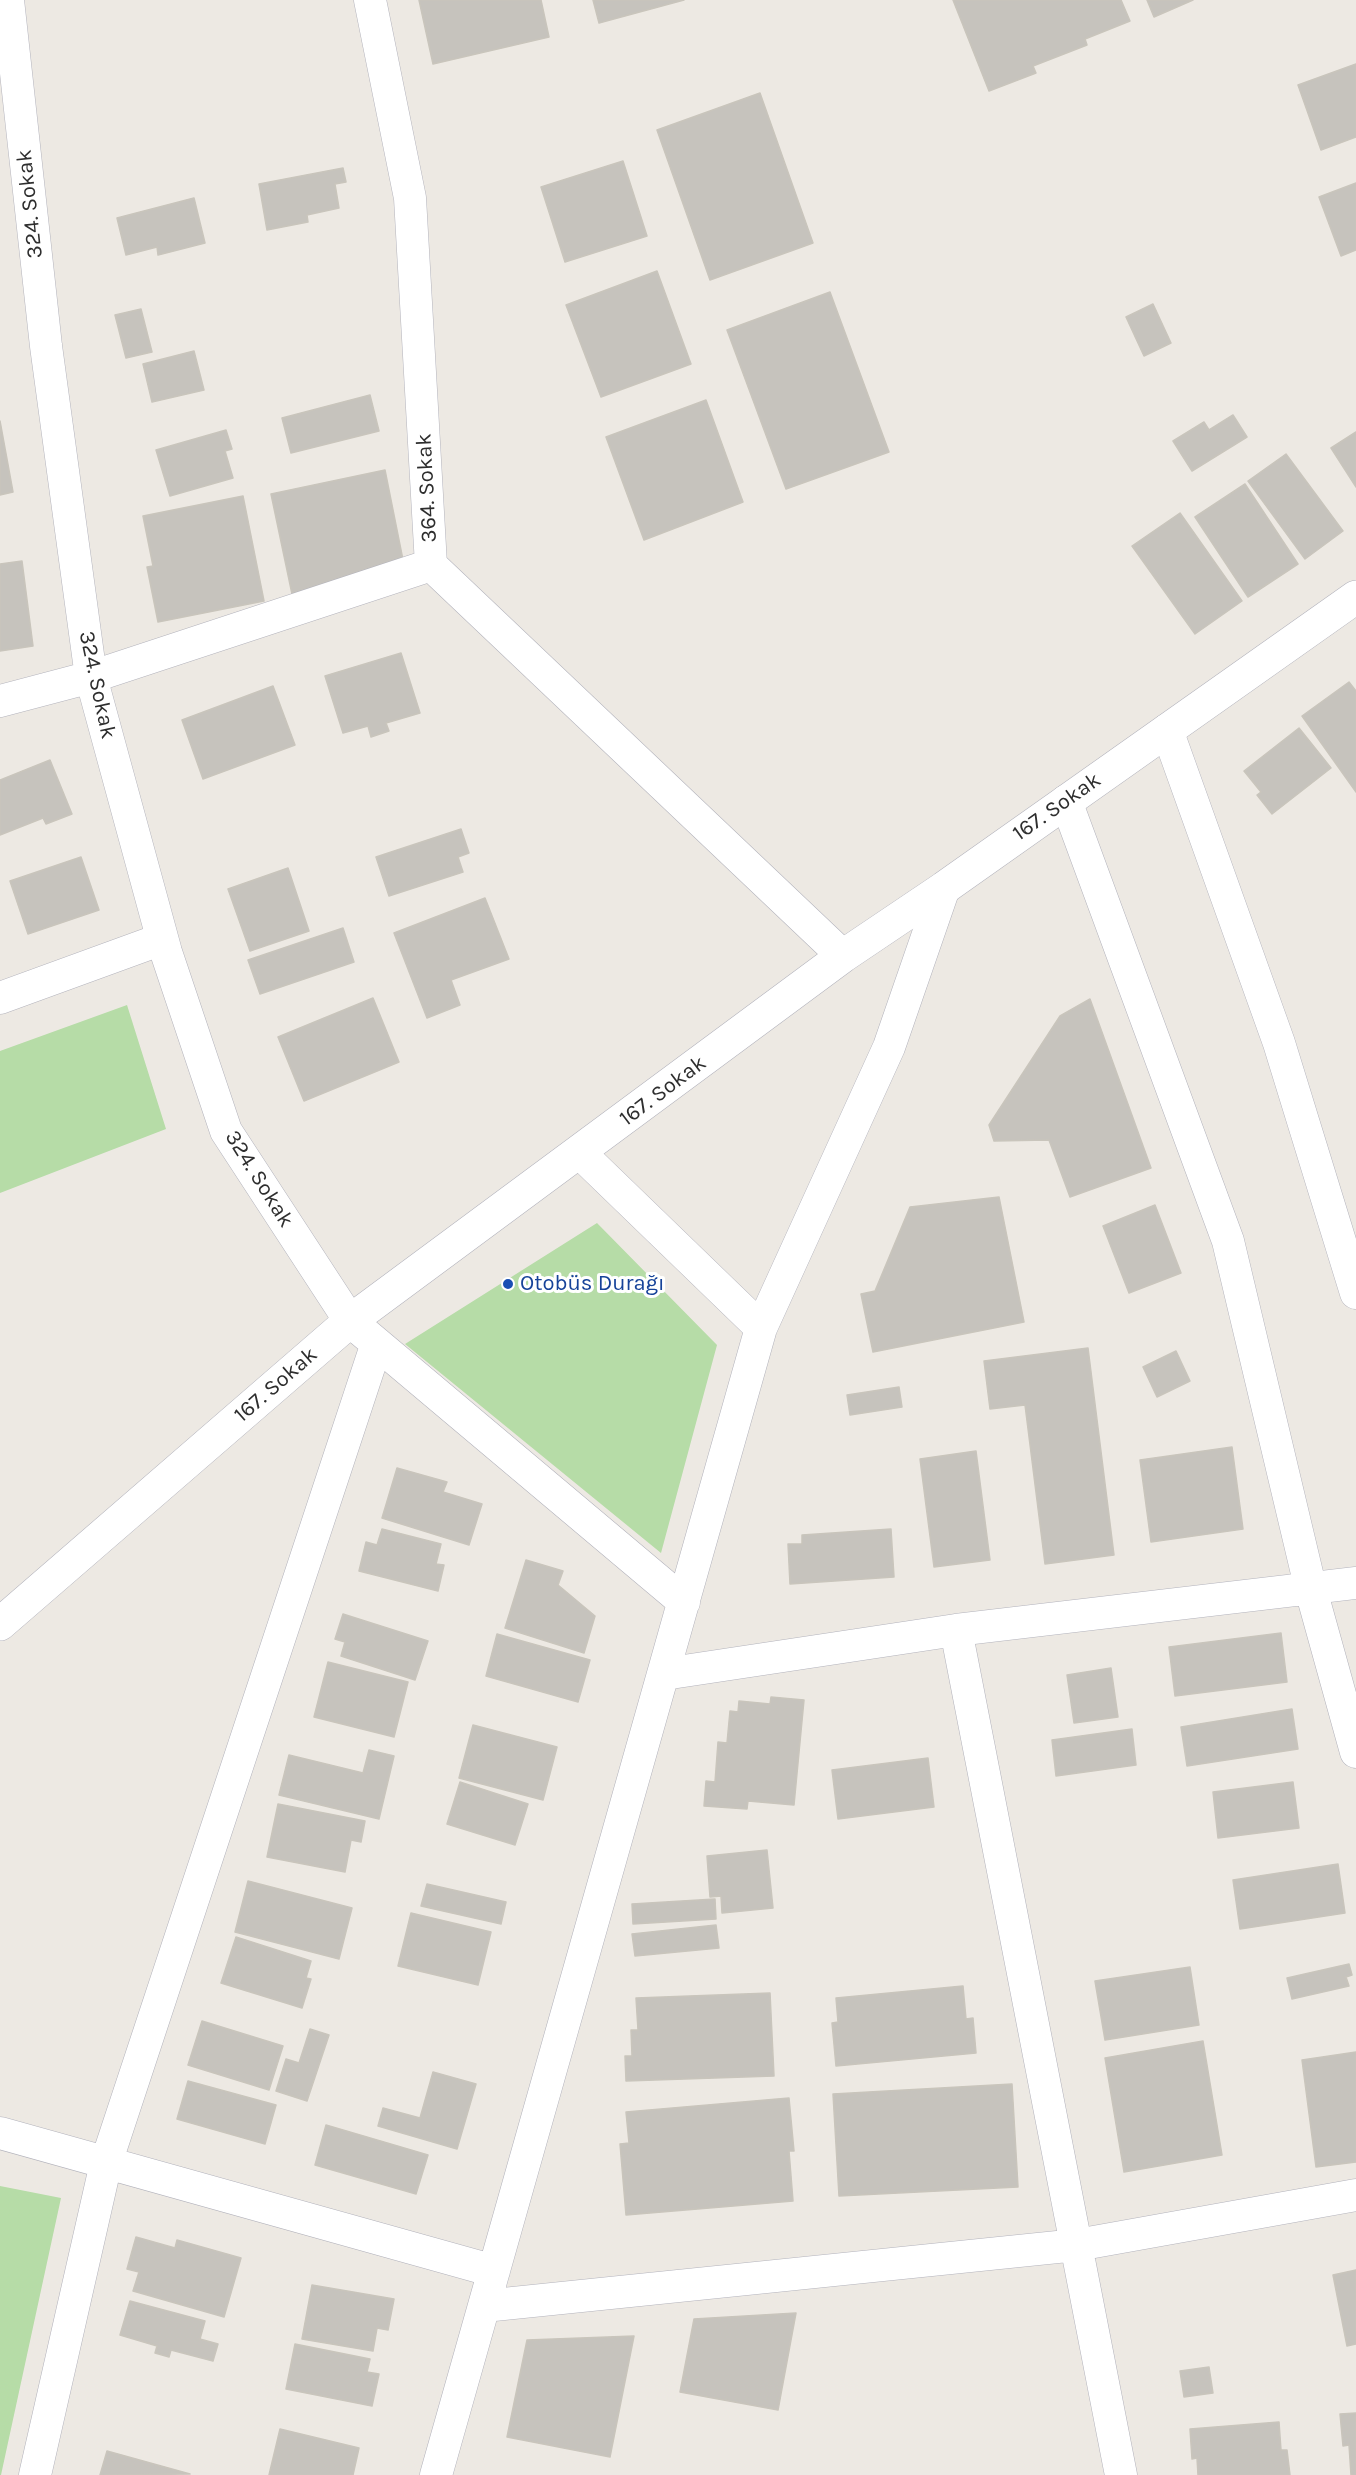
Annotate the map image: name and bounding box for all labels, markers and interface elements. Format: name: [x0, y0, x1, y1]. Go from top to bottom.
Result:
street label: 324. Sokak: [11, 148, 49, 260]
street label: 364. Sokak: [411, 433, 443, 543]
street label: 324. Sokak: [73, 629, 121, 741]
street label: 167. Sokak: [1008, 767, 1106, 847]
street label: 167. Sokak: [614, 1050, 712, 1132]
street label: 324. Sokak: [219, 1126, 299, 1232]
place label: Otobüs Durağı: [520, 1271, 665, 1297]
marker: Otobüs Durağı: [501, 1277, 515, 1291]
street label: 167. Sokak: [229, 1342, 323, 1428]

